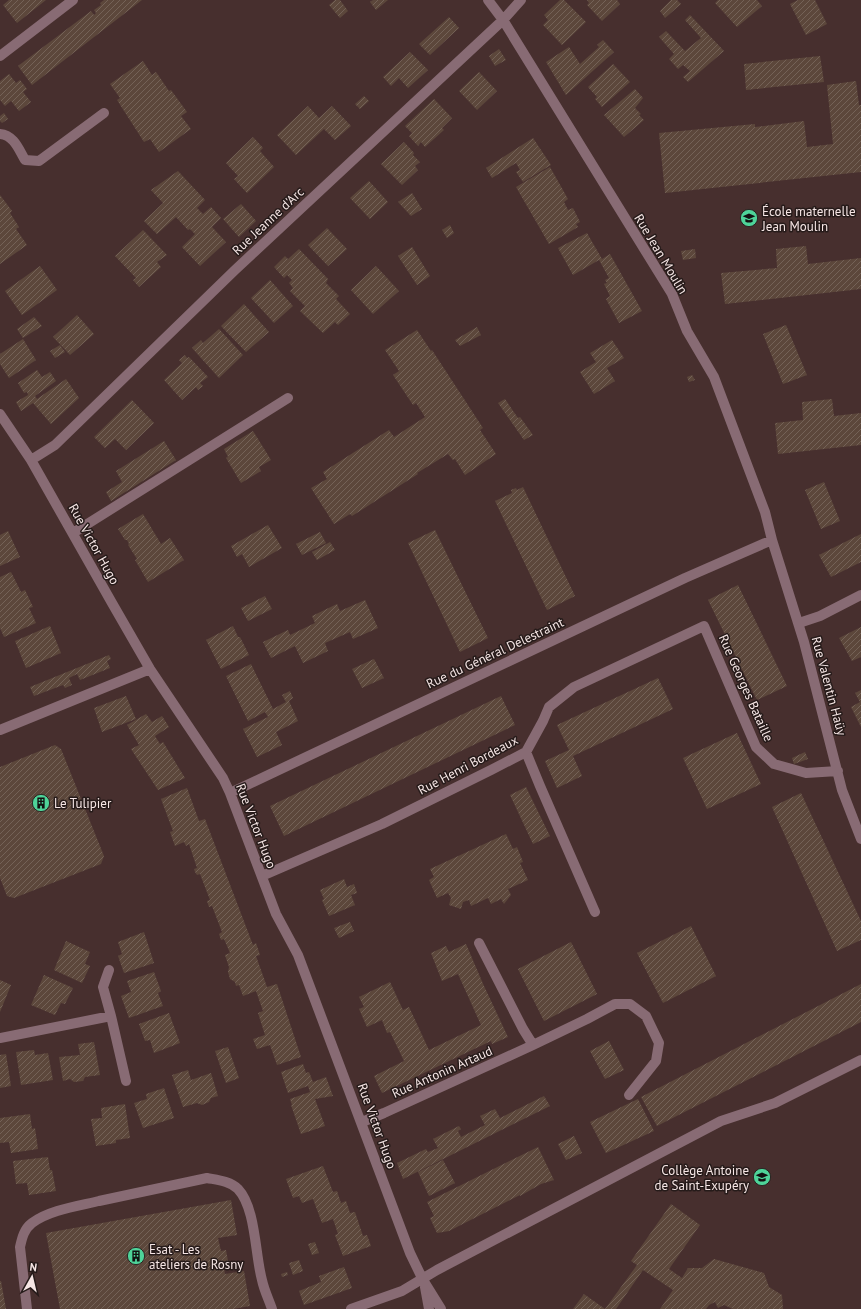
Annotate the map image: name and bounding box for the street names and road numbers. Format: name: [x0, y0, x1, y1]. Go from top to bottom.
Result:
street label: Rue Jeanne d'Arc: [229, 183, 308, 259]
street label: Rue Jean Moulin: [630, 211, 692, 297]
street label: Rue Victor Hugo: [65, 501, 123, 587]
street label: Rue du Général Delestraint: [424, 613, 567, 692]
street label: Rue Georges Bataille: [715, 632, 777, 744]
street label: Rue Valentin Haüy: [808, 635, 850, 737]
street label: Rue Henri Bordeaux: [415, 731, 521, 799]
street label: Rue Victor Hugo: [232, 781, 280, 871]
street label: Rue Antonin Artaud: [389, 1042, 495, 1102]
street label: Rue Victor Hugo: [354, 1081, 400, 1171]

